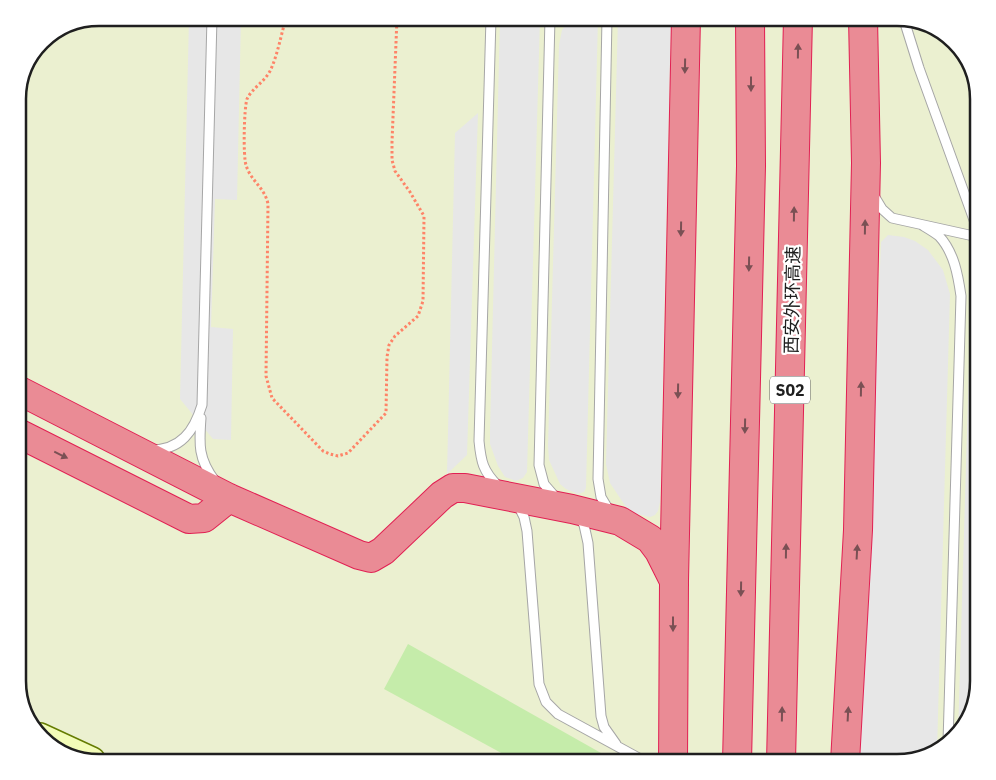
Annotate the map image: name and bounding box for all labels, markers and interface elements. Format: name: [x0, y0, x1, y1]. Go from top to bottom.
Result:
one-way arrow: [794, 43, 802, 59]
one-way arrow: [681, 58, 689, 74]
one-way arrow: [747, 76, 755, 92]
one-way arrow: [790, 206, 798, 222]
one-way arrow: [861, 218, 869, 234]
one-way arrow: [677, 221, 685, 237]
street label: 西安外环高速: [780, 246, 804, 354]
one-way arrow: [745, 256, 753, 272]
road number: S02: [770, 376, 810, 404]
one-way arrow: [857, 381, 865, 397]
one-way arrow: [674, 383, 682, 399]
one-way arrow: [741, 418, 749, 434]
one-way arrow: [54, 451, 68, 459]
one-way arrow: [782, 543, 790, 559]
one-way arrow: [853, 543, 861, 559]
one-way arrow: [737, 581, 745, 597]
one-way arrow: [669, 616, 677, 632]
one-way arrow: [779, 706, 787, 722]
one-way arrow: [845, 706, 853, 722]

